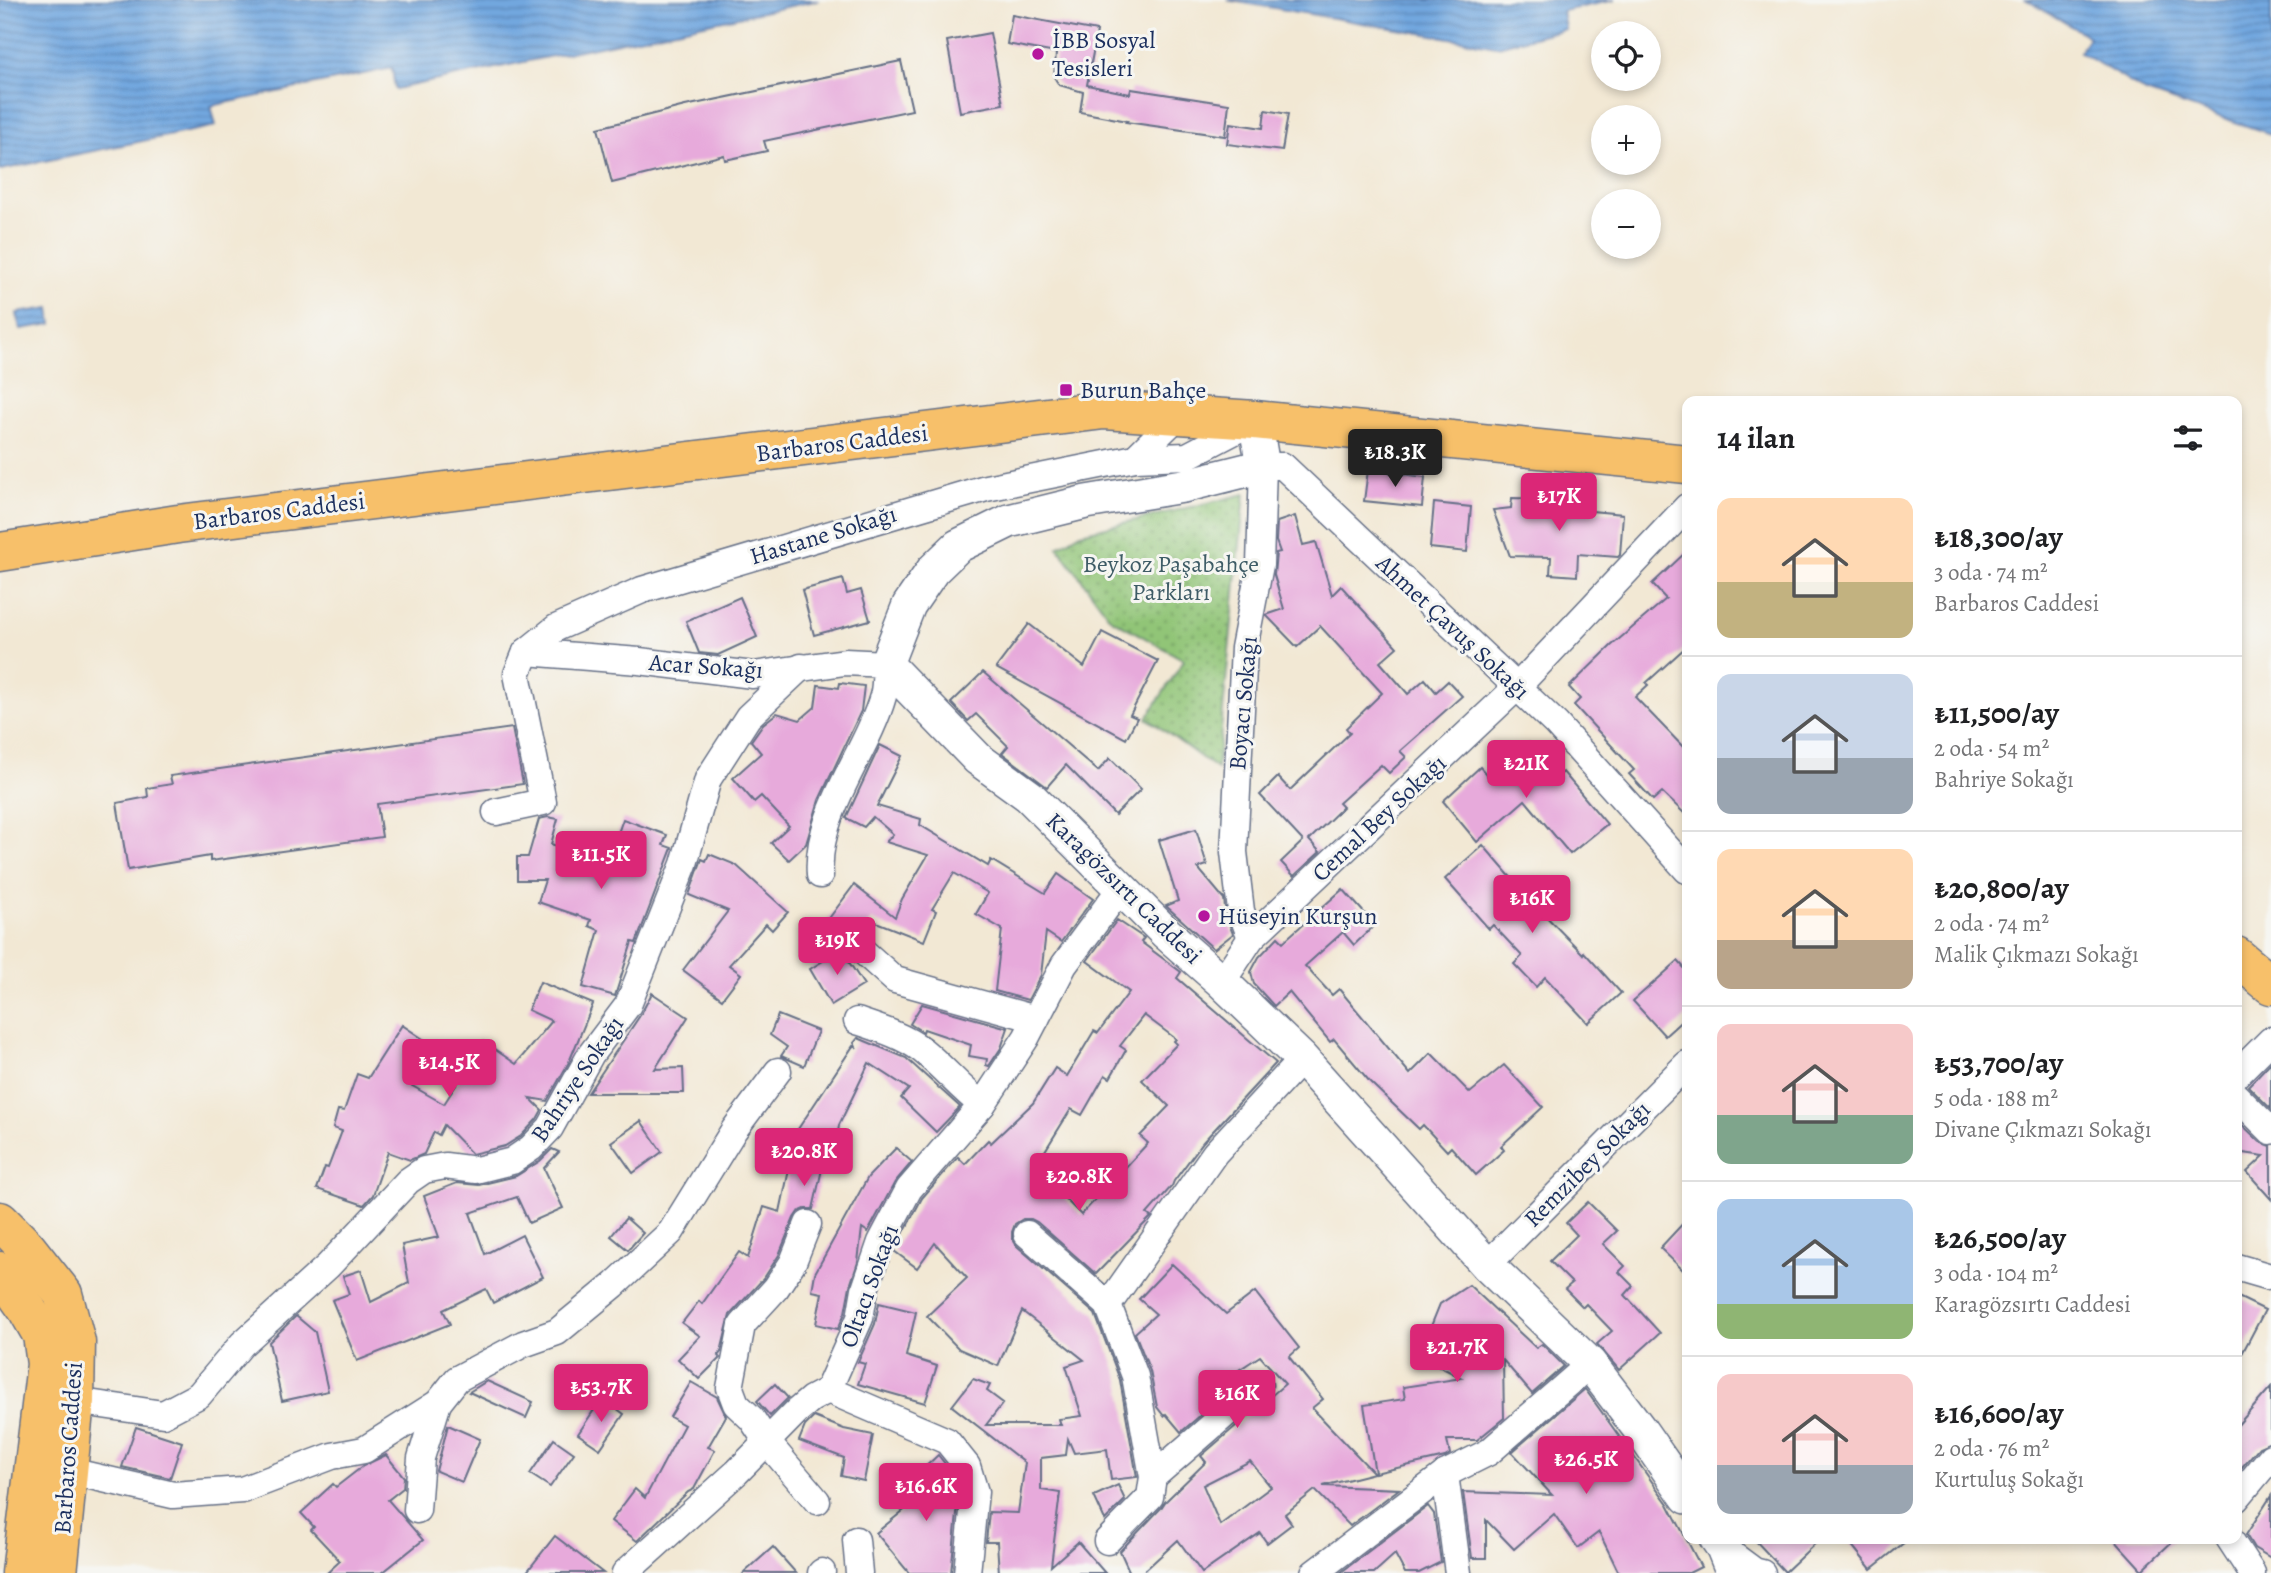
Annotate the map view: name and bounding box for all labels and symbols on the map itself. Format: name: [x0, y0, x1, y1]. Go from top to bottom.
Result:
place label: İBB Sosyal Tesisleri: [1052, 24, 1155, 84]
marker: İBB Sosyal Tesisleri: [1030, 46, 1046, 62]
place label: Burun Bahçe: [1080, 374, 1206, 406]
marker: Burun Bahçe: [1058, 382, 1074, 398]
street label: Barbaros Caddesi: [754, 417, 930, 469]
pin: ₺18.3K: [1338, 430, 1452, 489]
pin: ₺17K: [1518, 474, 1600, 533]
street label: Barbaros Caddesi: [191, 485, 367, 537]
street label: Hastane Sokağı: [746, 498, 900, 572]
street label: Ahmet Çavuş Sokağı: [1369, 547, 1537, 707]
park label: Beykoz Paşabahçe Parkları: [1083, 548, 1259, 608]
street label: Boyacı Sokağı: [1221, 635, 1265, 771]
street label: Acar Sokağı: [647, 646, 764, 686]
pin: ₺21K: [1485, 740, 1567, 800]
street label: Cemal Bey Sokağı: [1305, 747, 1453, 889]
street label: Karagözsırtı Caddesi: [1039, 805, 1209, 971]
pin: ₺11.5K: [544, 832, 658, 891]
pin: ₺16K: [1491, 876, 1573, 935]
place label: Hüseyin Kurşun: [1218, 900, 1377, 932]
marker: Hüseyin Kurşun: [1196, 908, 1212, 924]
pin: ₺19K: [796, 918, 878, 977]
street label: Bahriye Sokağı: [523, 1010, 631, 1148]
pin: ₺14.5K: [392, 1040, 506, 1099]
street label: Remzibey Sokağı: [1517, 1094, 1657, 1234]
pin: ₺20.8K: [747, 1128, 861, 1188]
pin: ₺20.8K: [1022, 1154, 1136, 1213]
street label: Oltacı Sokağı: [832, 1220, 906, 1352]
pin: ₺21.7K: [1400, 1324, 1514, 1384]
street label: Barbaros Caddesi: [46, 1361, 90, 1535]
pin: ₺53.7K: [544, 1364, 658, 1424]
pin: ₺16K: [1196, 1370, 1278, 1430]
pin: ₺26.5K: [1529, 1436, 1643, 1496]
pin: ₺16.6K: [869, 1464, 983, 1523]

